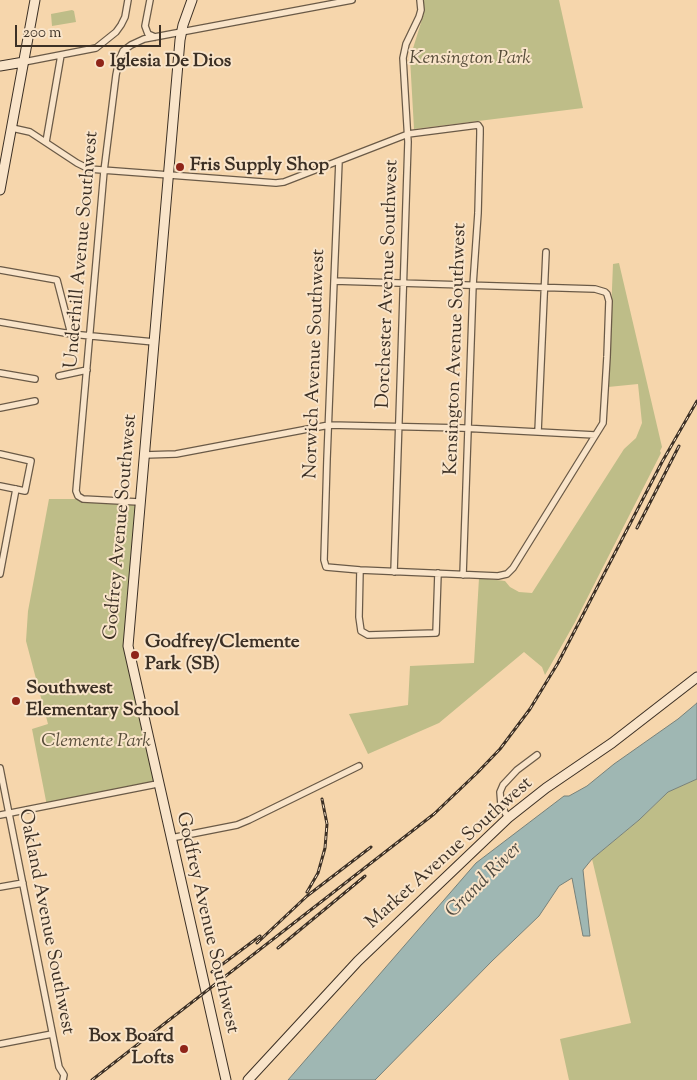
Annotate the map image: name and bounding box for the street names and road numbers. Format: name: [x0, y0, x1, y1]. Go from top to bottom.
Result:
street label: Underhill Avenue Southwest: [61, 130, 105, 370]
street label: Dorchester Avenue Southwest: [373, 159, 405, 409]
street label: Kensington Avenue Southwest: [441, 222, 473, 476]
street label: Norwich Avenue Southwest: [301, 249, 331, 479]
street label: Godfrey Avenue Southwest: [101, 413, 143, 641]
street label: Market Avenue Southwest: [362, 773, 538, 935]
street label: Oakland Avenue Southwest: [12, 807, 78, 1037]
street label: Godfrey Avenue Southwest: [169, 810, 243, 1036]

